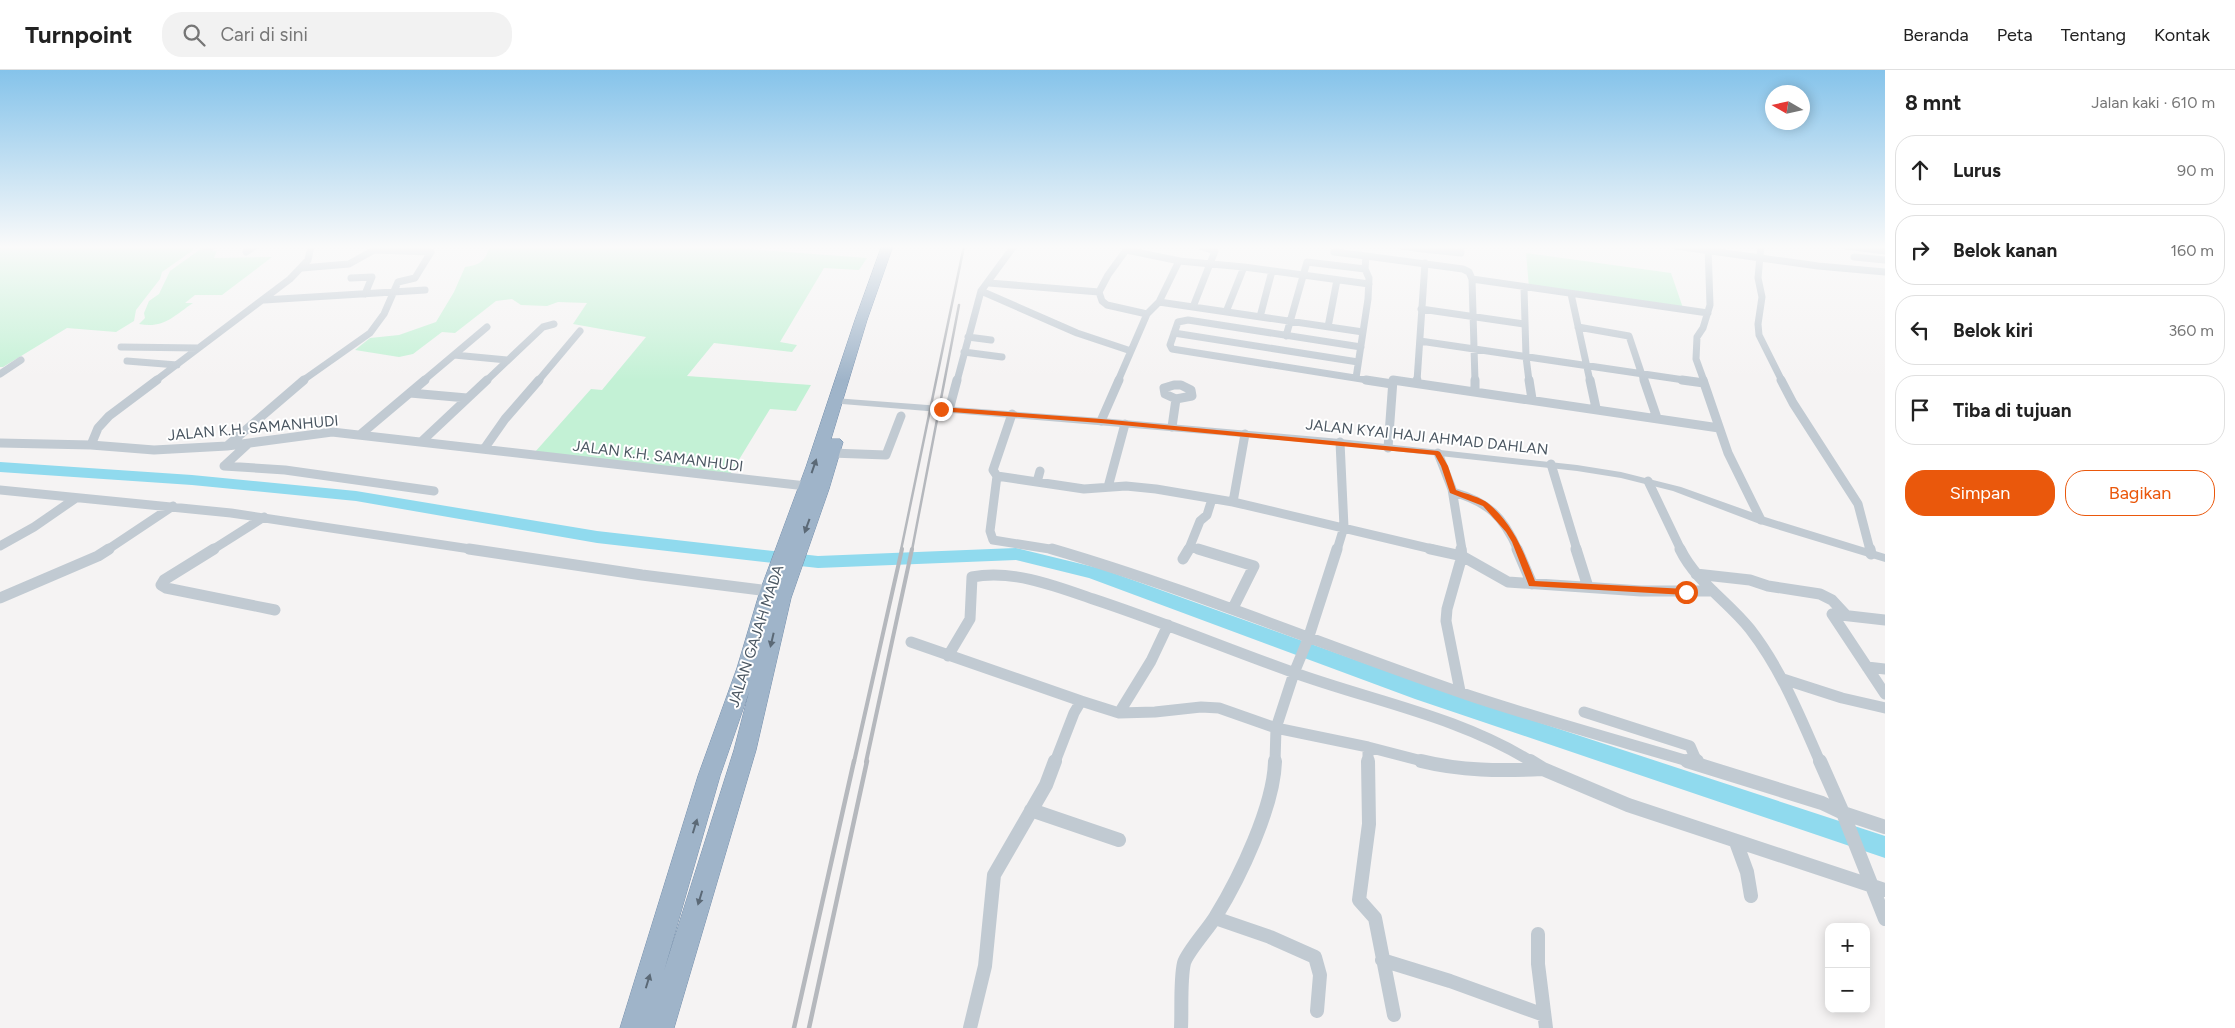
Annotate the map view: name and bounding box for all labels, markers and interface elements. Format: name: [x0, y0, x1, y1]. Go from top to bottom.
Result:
search box: [162, 12, 512, 57]
text: Turnpoint: [25, 20, 132, 49]
icon: search: [180, 21, 208, 49]
text: Cari di sini: [220, 23, 308, 46]
text: Beranda: [1903, 24, 1969, 46]
text: Peta: [1997, 24, 2033, 46]
text: Tentang: [2061, 24, 2126, 46]
text: Kontak: [2154, 24, 2210, 46]
north arrow: [1765, 85, 1810, 130]
text: 8 mnt: [1905, 90, 1962, 115]
text: Jalan kaki · 610 m: [2091, 93, 2215, 112]
icon: ahead: [1906, 156, 1934, 184]
text: Lurus: [1953, 159, 2001, 182]
text: 90 m: [2177, 161, 2214, 180]
icon: right: [1906, 236, 1934, 264]
text: Belok kanan: [1953, 239, 2057, 262]
text: 160 m: [2171, 241, 2214, 260]
icon: left: [1906, 316, 1934, 344]
text: Belok kiri: [1953, 319, 2033, 342]
text: 360 m: [2168, 321, 2214, 340]
icon: arrive: [1906, 396, 1934, 424]
route end: [930, 398, 953, 421]
text: Tiba di tujuan: [1953, 399, 2072, 422]
street label: JALAN K.H. SAMANHUDI: [167, 412, 339, 444]
street label: JALAN KYAI HAJI AHMAD DAHLAN: [1305, 415, 1549, 459]
street label: JALAN K.H. SAMANHUDI: [572, 437, 744, 475]
one-way arrow: [810, 458, 818, 473]
button: Simpan: [1905, 470, 2055, 516]
button: Bagikan: [2065, 470, 2215, 516]
one-way arrow: [803, 518, 810, 533]
street label: JALAN GAJAH MADA: [724, 562, 788, 710]
route start: [1675, 581, 1698, 604]
one-way arrow: [768, 633, 776, 648]
one-way arrow: [692, 818, 700, 833]
one-way arrow: [695, 890, 703, 905]
map controls: [1825, 923, 1870, 1013]
button: +: [1825, 923, 1870, 968]
button: −: [1825, 968, 1870, 1013]
one-way arrow: [645, 974, 653, 989]

